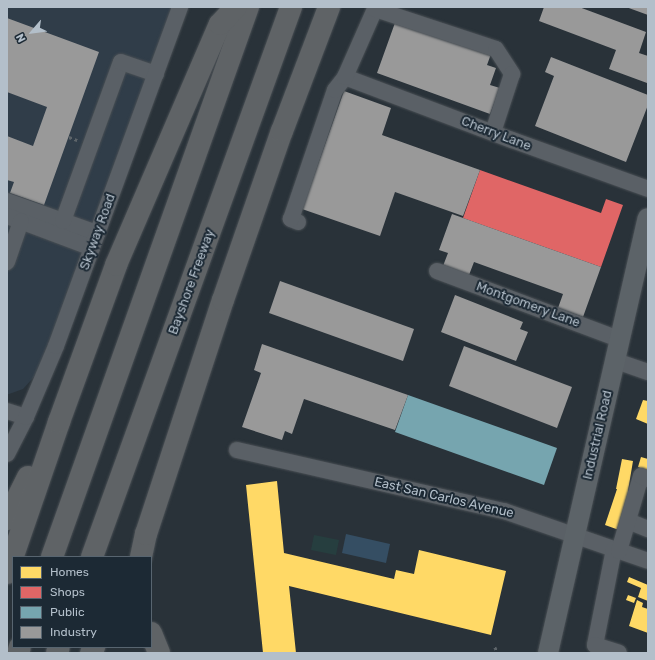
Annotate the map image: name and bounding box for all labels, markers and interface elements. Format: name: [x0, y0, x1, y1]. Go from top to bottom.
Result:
north arrow: [12, 12, 52, 52]
text: N: [13, 31, 29, 44]
street label: Cherry Lane: [459, 114, 533, 154]
street label: Skyway Road: [77, 192, 119, 272]
street label: Bayshore Freeway: [166, 227, 218, 337]
street label: Montgomery Lane: [474, 279, 582, 331]
street label: Industrial Road: [580, 389, 616, 481]
street label: East San Carlos Avenue: [373, 474, 515, 522]
legend: [12, 556, 152, 648]
text: Homes: [50, 565, 89, 579]
text: Shops: [50, 585, 85, 599]
text: Public: [50, 605, 85, 619]
text: Industry: [50, 625, 97, 639]

